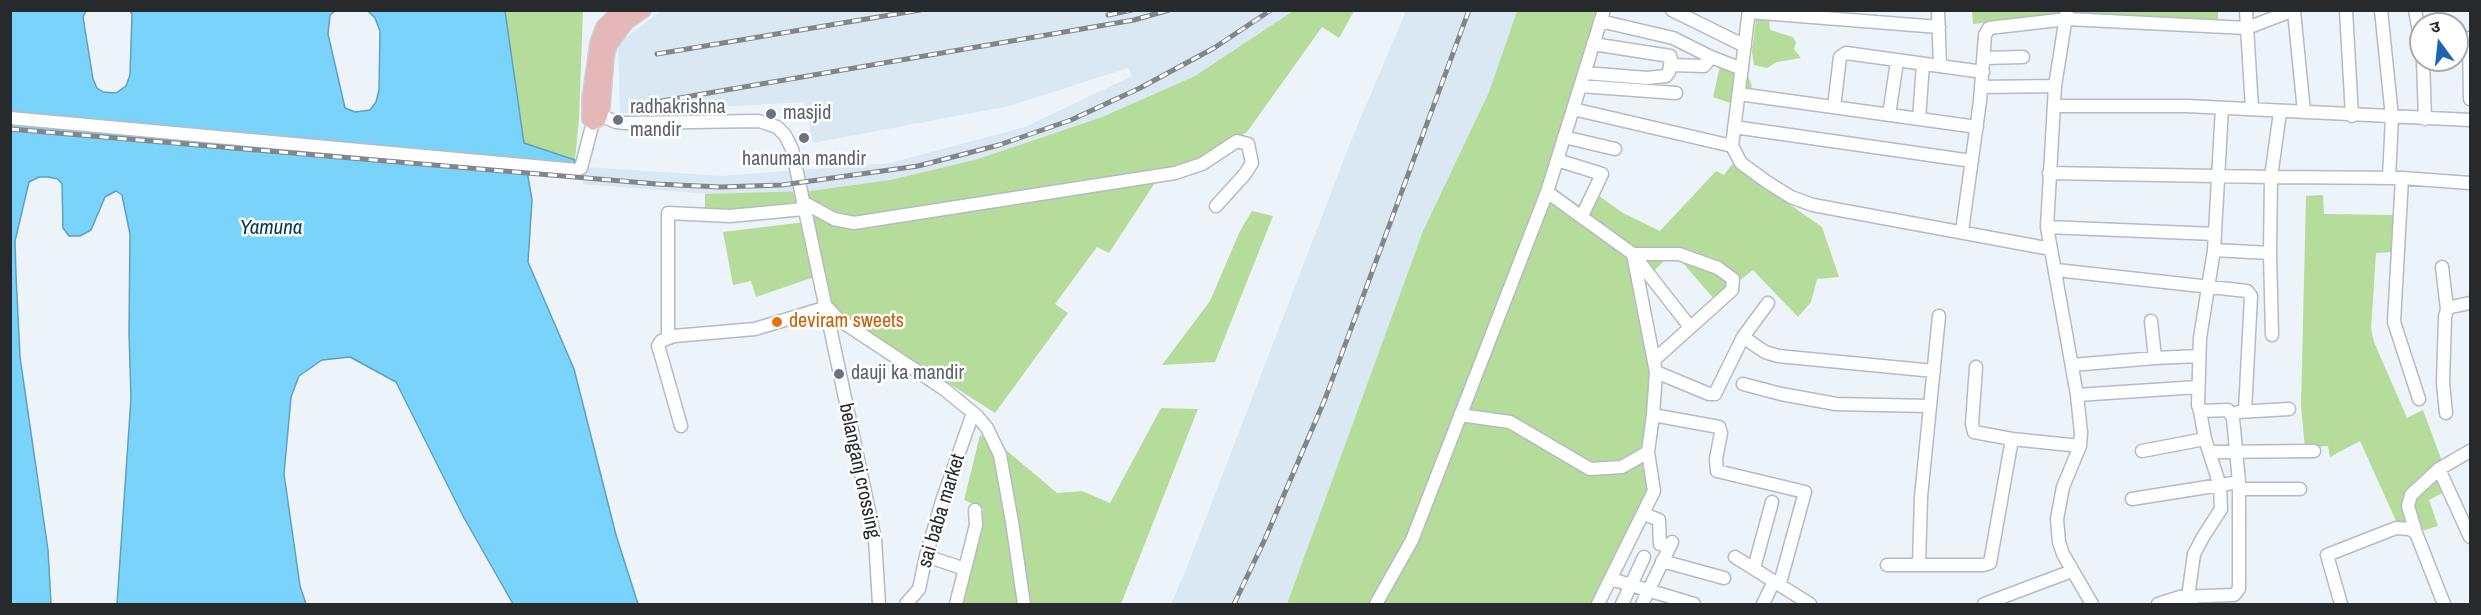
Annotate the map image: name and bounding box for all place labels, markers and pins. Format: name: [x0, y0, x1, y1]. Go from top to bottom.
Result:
place label: radhakrishna mandir: [630, 96, 726, 143]
place label: masjid: [783, 102, 831, 126]
marker: masjid: [764, 107, 778, 121]
marker: radhakrishna mandir: [611, 113, 625, 127]
marker: hanuman mandir: [797, 131, 811, 145]
place label: hanuman mandir: [742, 148, 866, 172]
place label: deviram sweets: [789, 310, 904, 334]
marker: deviram sweets: [770, 315, 784, 329]
place label: dauji ka mandir: [851, 362, 964, 386]
marker: dauji ka mandir: [832, 367, 846, 381]

